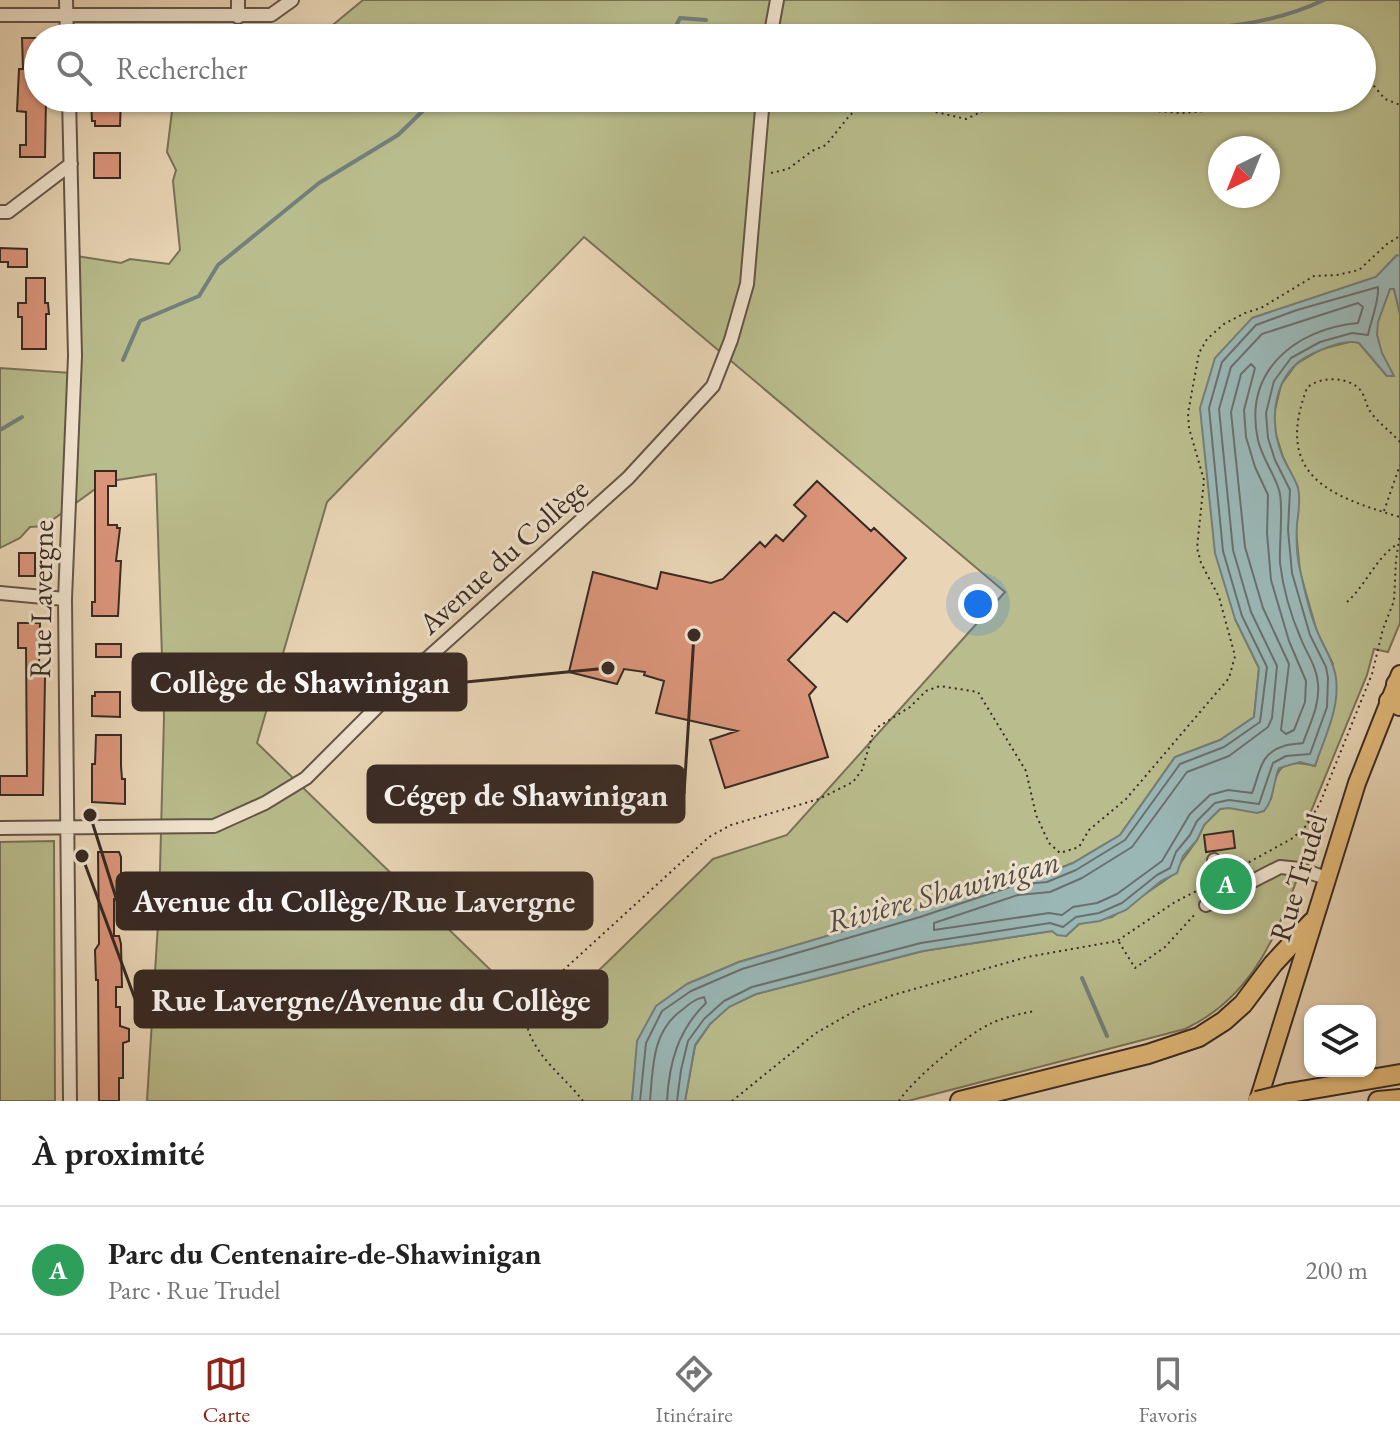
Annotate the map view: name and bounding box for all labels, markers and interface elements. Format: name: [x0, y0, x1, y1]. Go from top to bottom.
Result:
search box: [24, 24, 1376, 112]
icon: search: [52, 46, 96, 90]
text: Rechercher: [116, 49, 248, 88]
north arrow: [1208, 136, 1280, 208]
street label: Avenue du Collège: [409, 469, 596, 643]
street label: Rue Lavergne: [20, 519, 62, 679]
your location: [958, 584, 998, 624]
callout: Collège de Shawinigan: [133, 654, 466, 710]
text: Collège de Shawinigan: [150, 661, 450, 703]
callout: Cégep de Shawinigan: [368, 766, 684, 822]
text: Cégep de Shawinigan: [384, 774, 668, 816]
street label: Rue Trudel: [1260, 808, 1336, 946]
water label: Rivière Shawinigan: [822, 840, 1064, 942]
pin: A: [1200, 854, 1252, 914]
callout: Avenue du Collège/Rue Lavergne: [117, 873, 592, 929]
text: Avenue du Collège/Rue Lavergne: [132, 880, 575, 922]
callout: Rue Lavergne/Avenue du Collège: [135, 971, 607, 1027]
text: Rue Lavergne/Avenue du Collège: [151, 979, 591, 1021]
map controls: [1304, 1005, 1376, 1077]
button: layers: [1304, 1005, 1376, 1077]
text: À proximité: [32, 1131, 205, 1175]
text: Parc du Centenaire-de-Shawinigan: [108, 1234, 542, 1273]
text: A: [49, 1253, 67, 1287]
text: 200 m: [1305, 1253, 1368, 1287]
text: Parc · Rue Trudel: [108, 1273, 281, 1307]
tab: Carte: [203, 1352, 250, 1429]
tab: Itinéraire: [656, 1352, 733, 1429]
tab: Favoris: [1138, 1352, 1197, 1429]

